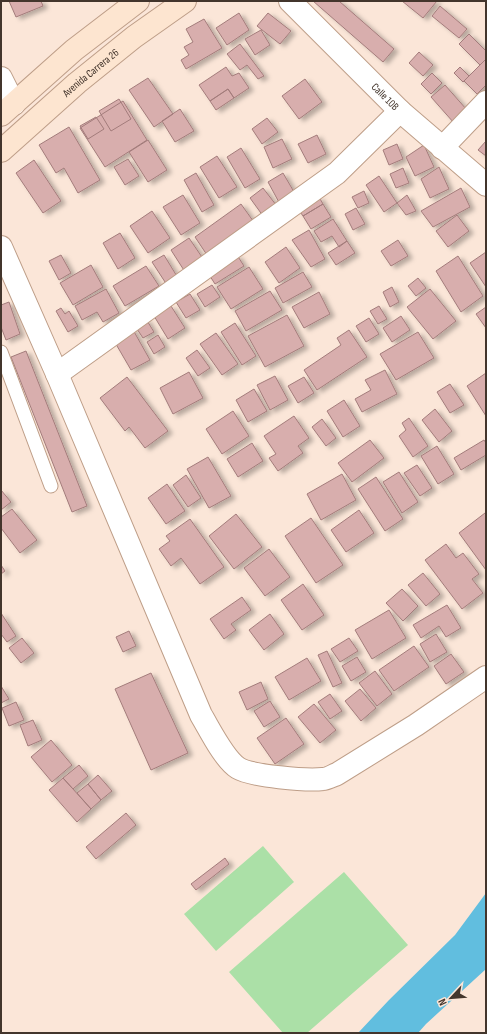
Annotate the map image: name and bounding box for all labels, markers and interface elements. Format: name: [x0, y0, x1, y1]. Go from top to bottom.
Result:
street label: Avenida Carrera 26: [59, 46, 121, 100]
street label: Calle 10B: [369, 80, 402, 113]
north arrow: [431, 978, 471, 1018]
text: N: [435, 997, 450, 1008]

